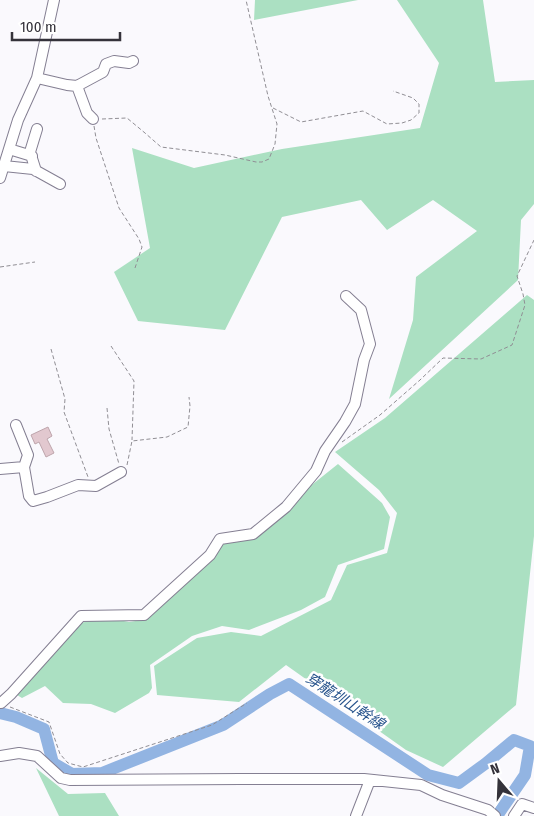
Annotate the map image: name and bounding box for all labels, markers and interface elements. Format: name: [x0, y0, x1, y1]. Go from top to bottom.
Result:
scale bar: [12, 10, 120, 42]
text: 100 m: [20, 18, 57, 36]
water label: 穿龍圳山幹線: [302, 669, 389, 734]
north arrow: [474, 756, 524, 806]
text: N: [488, 760, 502, 779]

